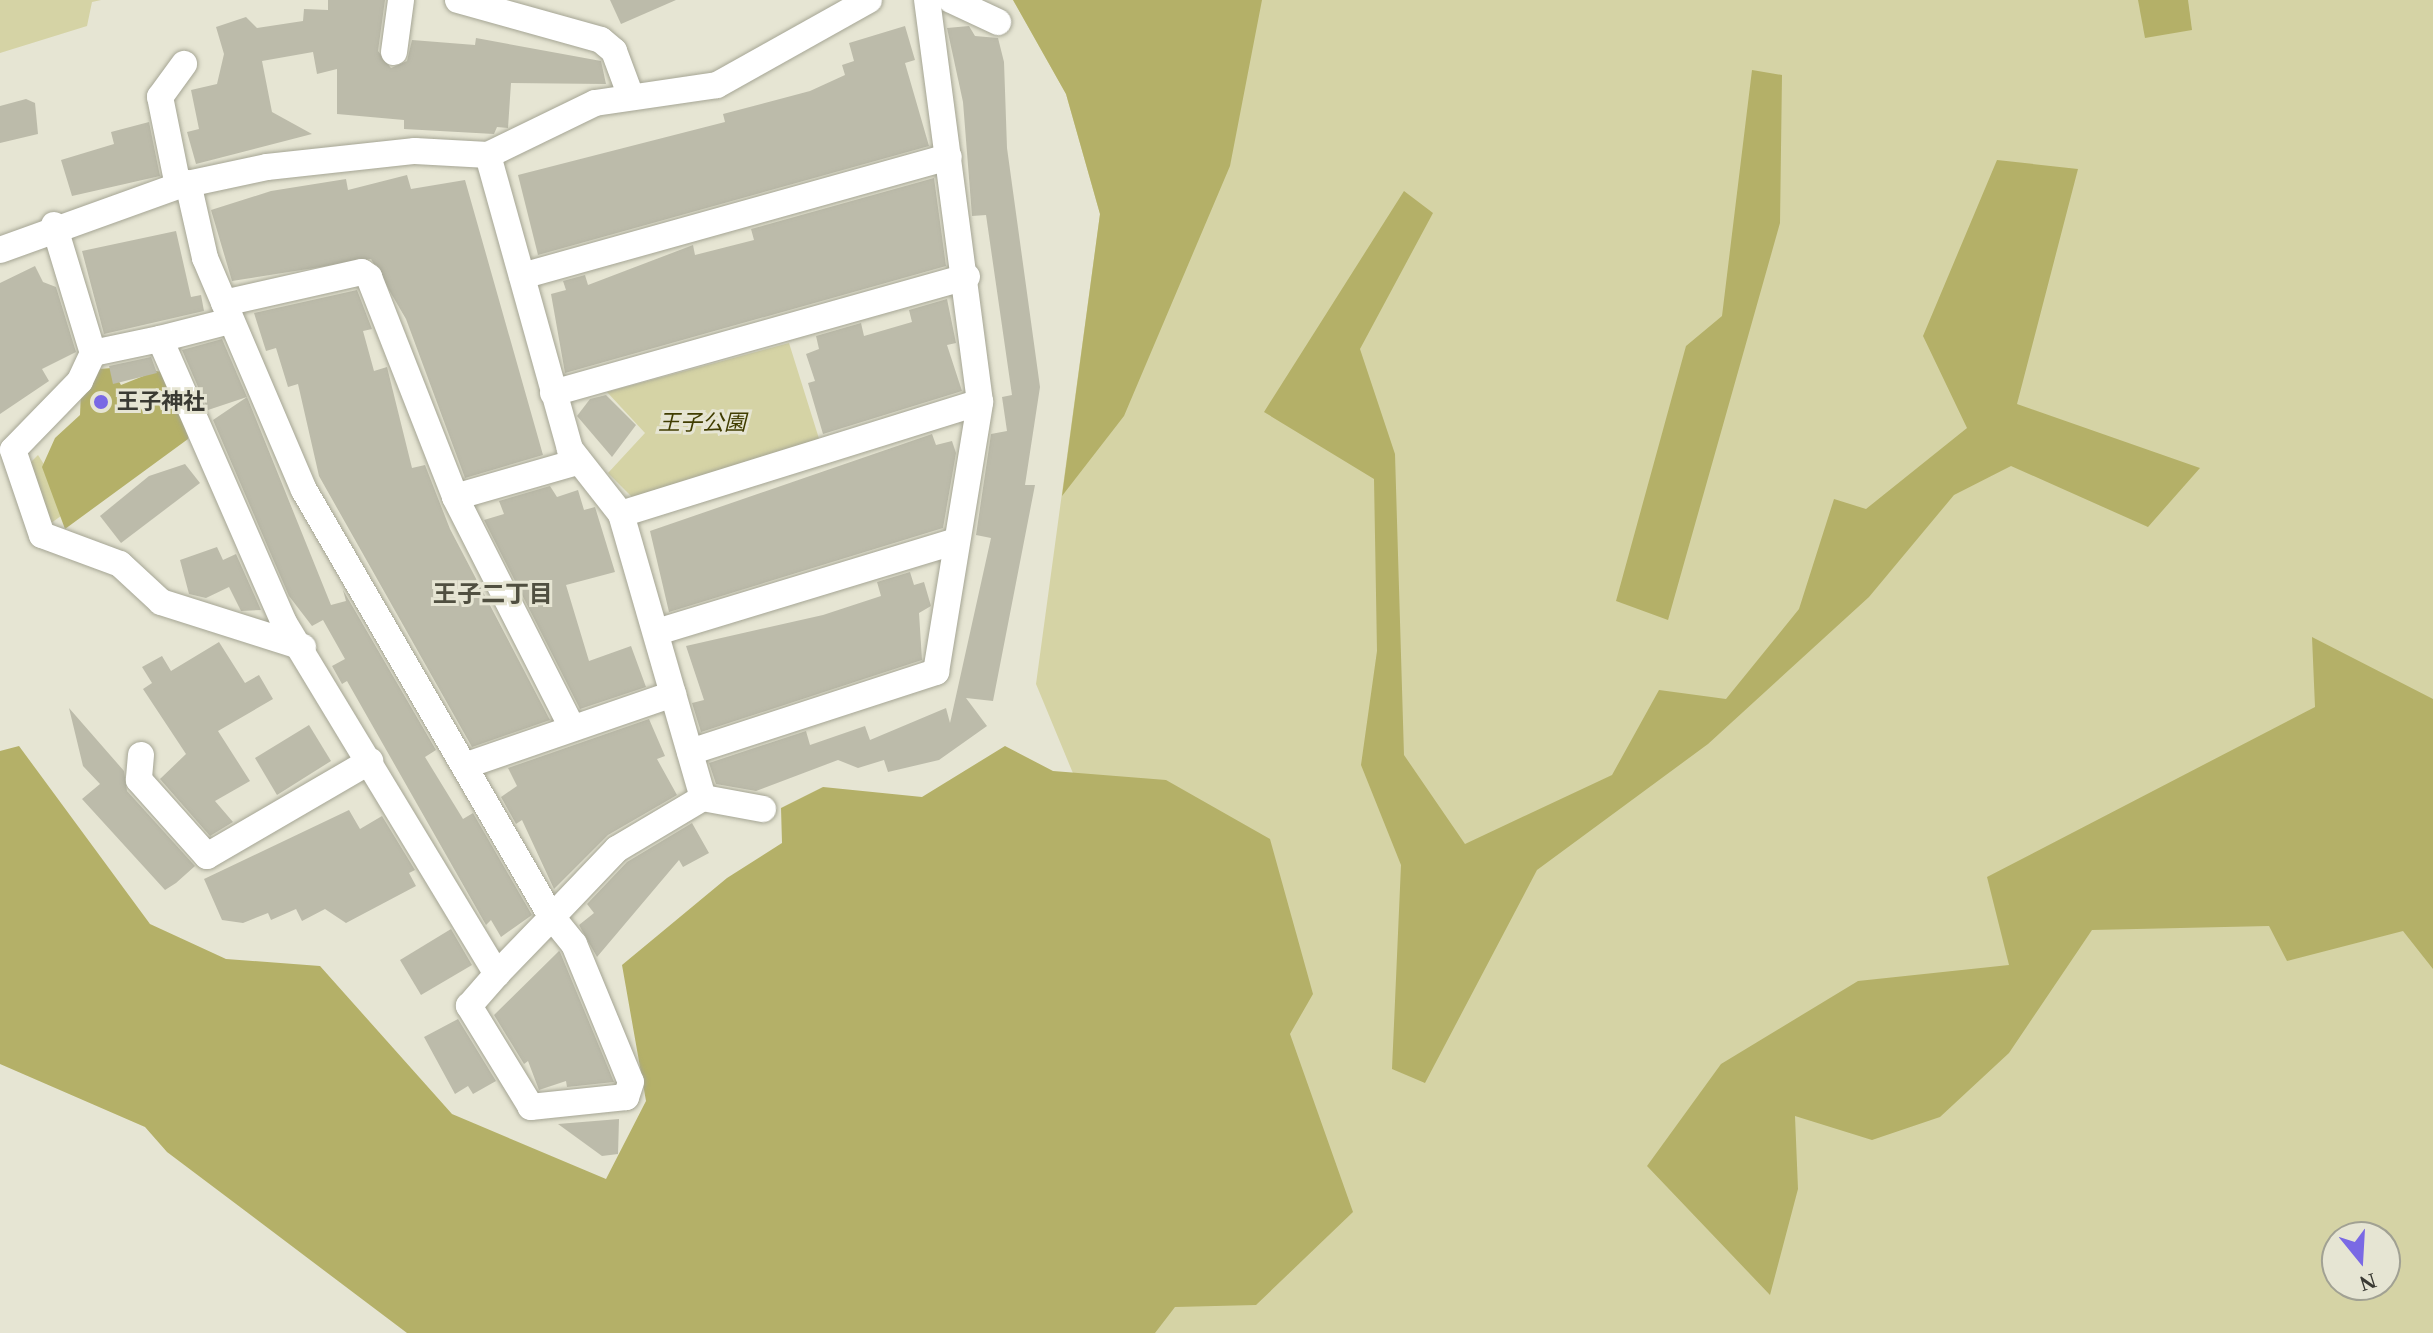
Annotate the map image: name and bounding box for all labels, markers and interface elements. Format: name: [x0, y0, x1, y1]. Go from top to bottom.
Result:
place label: 王子神社: [117, 389, 205, 415]
marker: 王子神社: [92, 393, 110, 411]
park label: 王子公園: [658, 410, 746, 436]
district label: 王子二丁目: [433, 581, 553, 609]
north arrow: [2321, 1221, 2401, 1301]
text: N: [2357, 1268, 2379, 1297]

